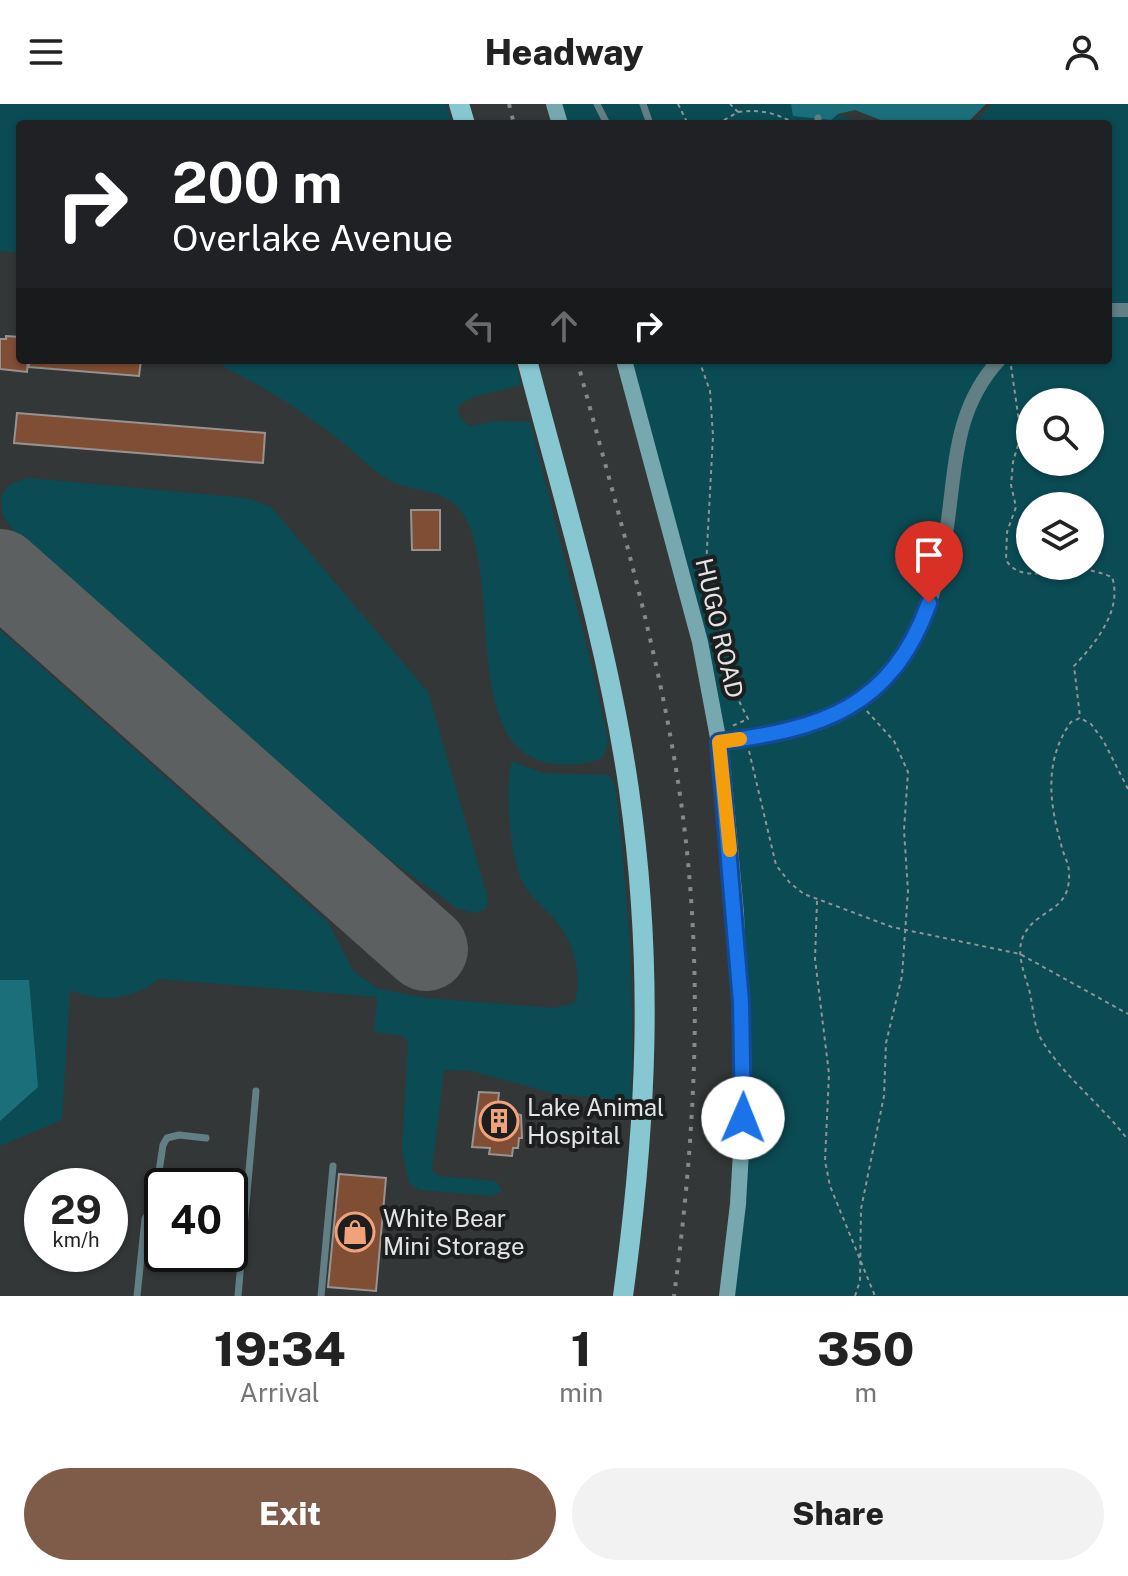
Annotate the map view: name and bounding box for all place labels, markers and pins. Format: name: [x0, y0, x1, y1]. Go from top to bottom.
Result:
pin: [895, 521, 963, 603]
place label: Lake Animal Hospital: [527, 1093, 664, 1149]
building icon: Lake Animal Hospital: [478, 1100, 520, 1142]
place label: White Bear Mini Storage: [383, 1204, 525, 1260]
shop icon: White Bear Mini Storage: [334, 1211, 376, 1253]

